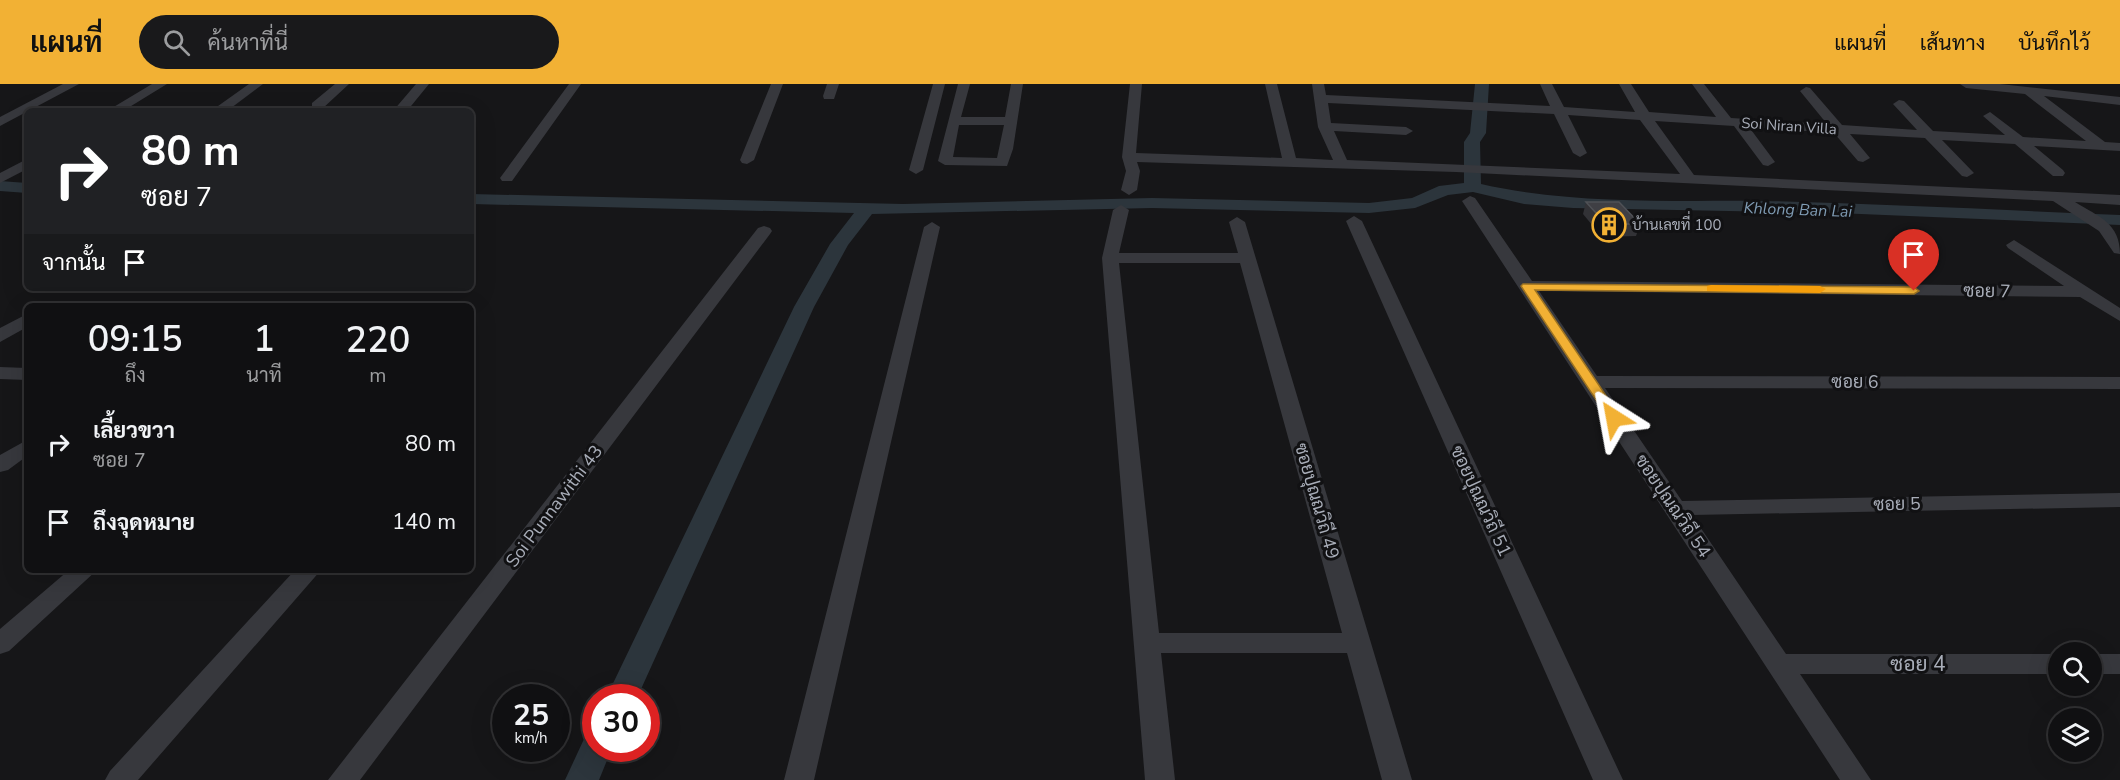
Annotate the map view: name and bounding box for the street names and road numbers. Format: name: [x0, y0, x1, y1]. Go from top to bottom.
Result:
street label: Soi Niran Villa: [1741, 113, 1837, 139]
street label: ซอย 7: [1963, 279, 2011, 303]
street label: ซอย 6: [1831, 370, 1879, 394]
street label: Soi Punnawithi 43: [500, 440, 608, 572]
street label: ซอยปุณณวิถี 49: [1289, 440, 1346, 562]
street label: ซอยปุณณวิถี 51: [1445, 441, 1518, 560]
street label: ซอยปุณณวิถี 54: [1630, 449, 1717, 562]
street label: ซอย 5: [1873, 492, 1921, 516]
street label: ซอย 4: [1890, 650, 1946, 678]

